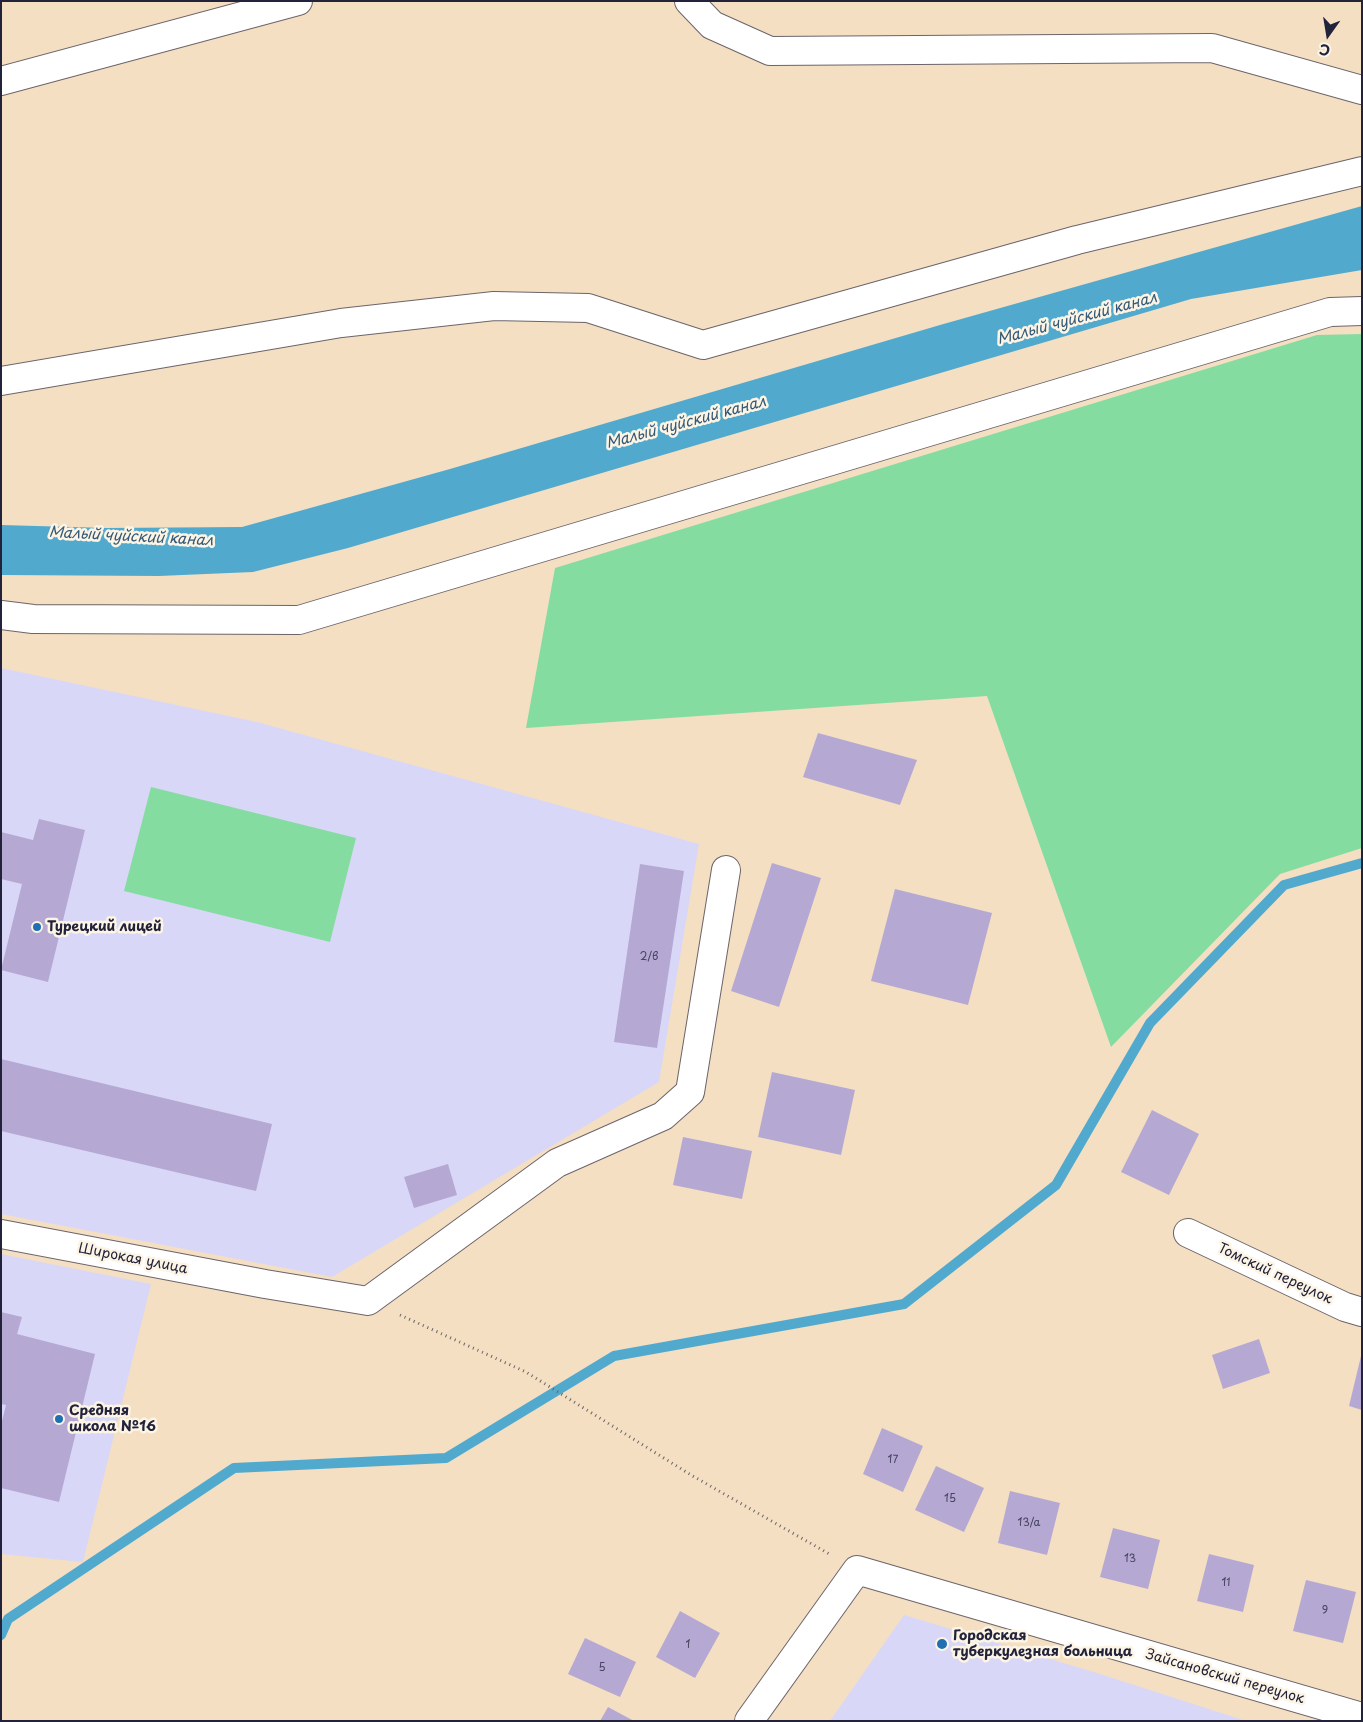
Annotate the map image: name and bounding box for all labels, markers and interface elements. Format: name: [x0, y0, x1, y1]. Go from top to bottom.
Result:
north arrow: [1303, 10, 1353, 60]
text: С: [1317, 39, 1332, 62]
water label: Малый чуйский канал: [995, 289, 1159, 349]
water label: Малый чуйский канал: [604, 393, 768, 453]
water label: Малый чуйский канал: [48, 524, 214, 550]
place label: Турецкий лицей: [47, 919, 162, 935]
marker: Турецкий лицей: [31, 921, 43, 933]
house number: 2/в: [640, 950, 658, 964]
street label: Широкая улица: [77, 1240, 189, 1278]
street label: Томский переулок: [1215, 1240, 1335, 1308]
place label: Средняя школа №16: [69, 1403, 156, 1435]
marker: Средняя школа №16: [53, 1413, 65, 1425]
house number: 17: [888, 1453, 898, 1467]
house number: 15: [944, 1492, 956, 1506]
house number: 13/а: [1018, 1516, 1040, 1530]
house number: 13: [1124, 1552, 1136, 1566]
house number: 11: [1221, 1576, 1231, 1590]
house number: 9: [1322, 1604, 1328, 1618]
place label: Городская туберкулезная больница: [953, 1628, 1132, 1660]
marker: Городская туберкулезная больница: [935, 1637, 949, 1651]
house number: 1: [686, 1638, 690, 1652]
street label: Зайсановский переулок: [1144, 1646, 1306, 1708]
house number: 5: [598, 1661, 606, 1675]

